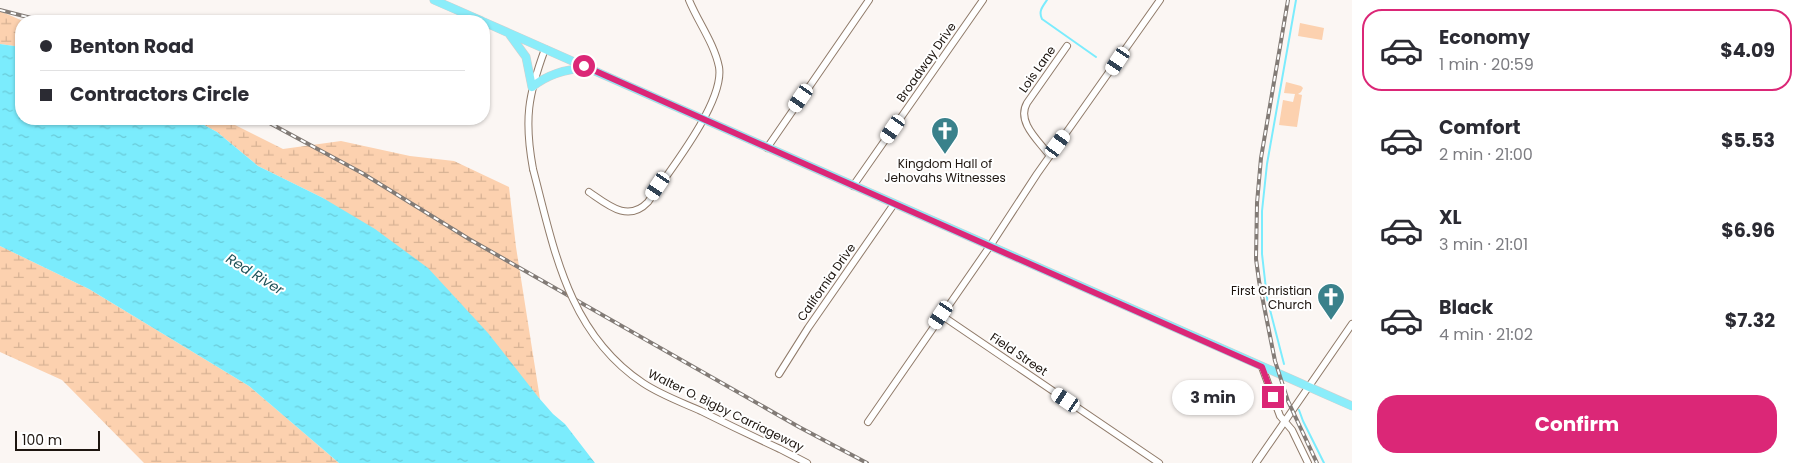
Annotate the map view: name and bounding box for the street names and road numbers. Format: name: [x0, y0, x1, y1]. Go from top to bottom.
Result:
street label: Broadway Drive: [892, 19, 960, 105]
street label: Lois Lane: [1015, 42, 1059, 96]
street label: California Drive: [793, 240, 859, 324]
street label: Field Street: [987, 329, 1051, 379]
street label: Walter O. Bigby Carriageway: [645, 365, 807, 455]

